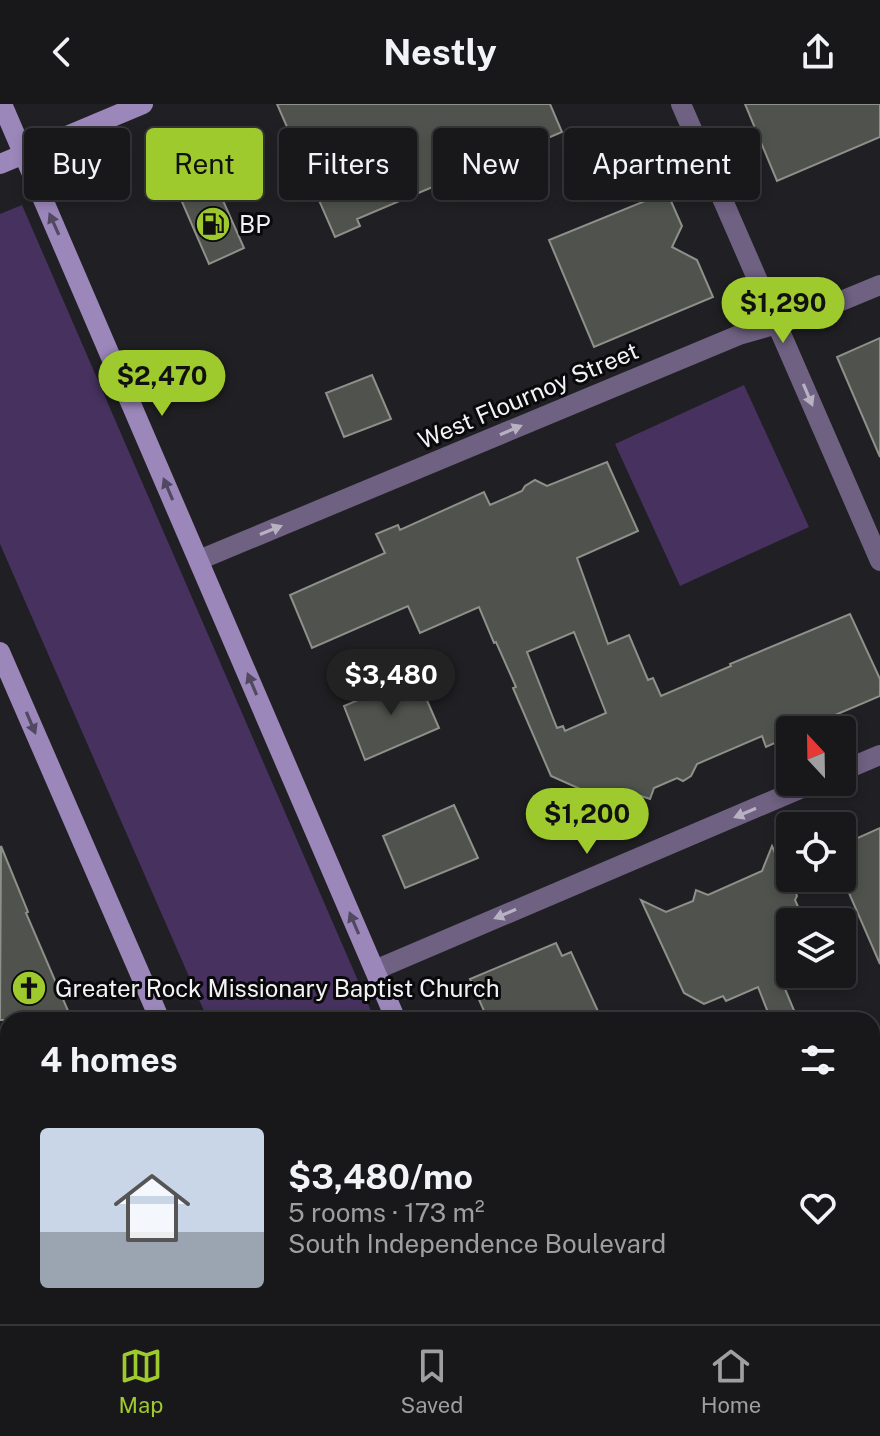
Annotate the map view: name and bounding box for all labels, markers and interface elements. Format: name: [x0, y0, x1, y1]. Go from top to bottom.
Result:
icon: back: [40, 30, 84, 74]
icon: share: [796, 30, 840, 74]
text: Nestly: [383, 31, 497, 73]
chip: Buy: [24, 128, 130, 200]
chip: Rent: [146, 128, 263, 200]
chip: Filters: [279, 128, 417, 200]
chip: New: [433, 128, 548, 200]
chip: Apartment: [564, 128, 760, 200]
fuel station icon: BP: [194, 205, 232, 243]
place label: BP: [239, 210, 271, 238]
one-way arrow: [47, 212, 61, 236]
pin: $1,290: [718, 277, 848, 345]
text: $1,290: [740, 287, 826, 318]
street label: West Flournoy Street: [414, 336, 642, 454]
pin: $2,470: [97, 350, 227, 418]
text: $2,470: [116, 360, 208, 391]
one-way arrow: [801, 383, 814, 407]
one-way arrow: [499, 424, 523, 437]
one-way arrow: [162, 477, 175, 500]
one-way arrow: [259, 524, 283, 537]
pin: $3,480: [326, 649, 456, 717]
text: $3,480: [344, 659, 438, 690]
one-way arrow: [245, 672, 258, 695]
one-way arrow: [25, 711, 38, 735]
north arrow: [776, 716, 856, 796]
map controls: [776, 716, 856, 988]
pin: $1,200: [522, 788, 652, 856]
text: $1,200: [544, 798, 630, 829]
one-way arrow: [733, 806, 756, 819]
button: locate: [776, 812, 856, 892]
one-way arrow: [494, 908, 517, 921]
button: layers: [776, 908, 856, 988]
one-way arrow: [348, 911, 361, 934]
church icon: Greater Rock Missionary Baptist Church: [10, 969, 48, 1007]
place label: Greater Rock Missionary Baptist Church: [55, 974, 500, 1002]
icon: filters: [796, 1038, 840, 1082]
text: 4 homes: [40, 1040, 178, 1080]
text: $3,480/mo: [288, 1157, 473, 1197]
icon: home: [104, 1160, 200, 1256]
icon: heart: [796, 1186, 840, 1230]
text: 5 rooms · 173 m²: [288, 1197, 485, 1228]
text: South Independence Boulevard: [288, 1228, 666, 1259]
tab: Map: [119, 1344, 163, 1418]
tab: Saved: [401, 1344, 463, 1418]
tab: Home: [701, 1344, 761, 1418]

